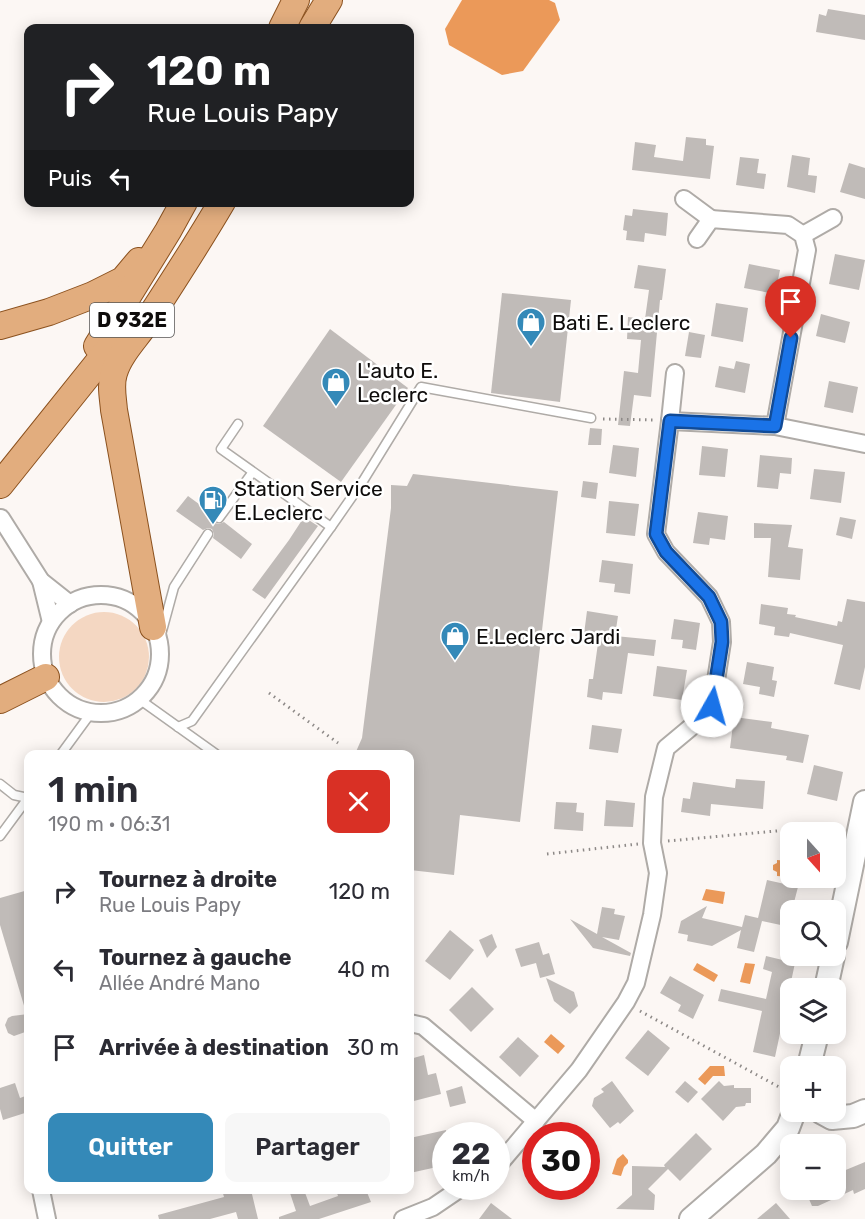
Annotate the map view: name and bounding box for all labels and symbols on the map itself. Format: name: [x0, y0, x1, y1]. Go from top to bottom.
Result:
pin: [765, 276, 816, 338]
road number: D 932E: [90, 303, 174, 337]
shop icon: Bati E. Leclerc: [515, 306, 547, 348]
place label: Bati E. Leclerc: [552, 310, 690, 335]
place label: L'auto E. Leclerc: [357, 358, 438, 407]
shop icon: L'auto E. Leclerc: [320, 366, 352, 408]
place label: Station Service E.Leclerc: [234, 476, 383, 525]
fuel station icon: Station Service E.Leclerc: [197, 484, 229, 526]
shop icon: E.Leclerc Jardi: [439, 620, 471, 662]
place label: E.Leclerc Jardi: [476, 624, 620, 649]
position arrow: [680, 674, 744, 738]
north arrow: [780, 822, 846, 888]
speed limit sign: 30: [522, 1122, 600, 1200]

